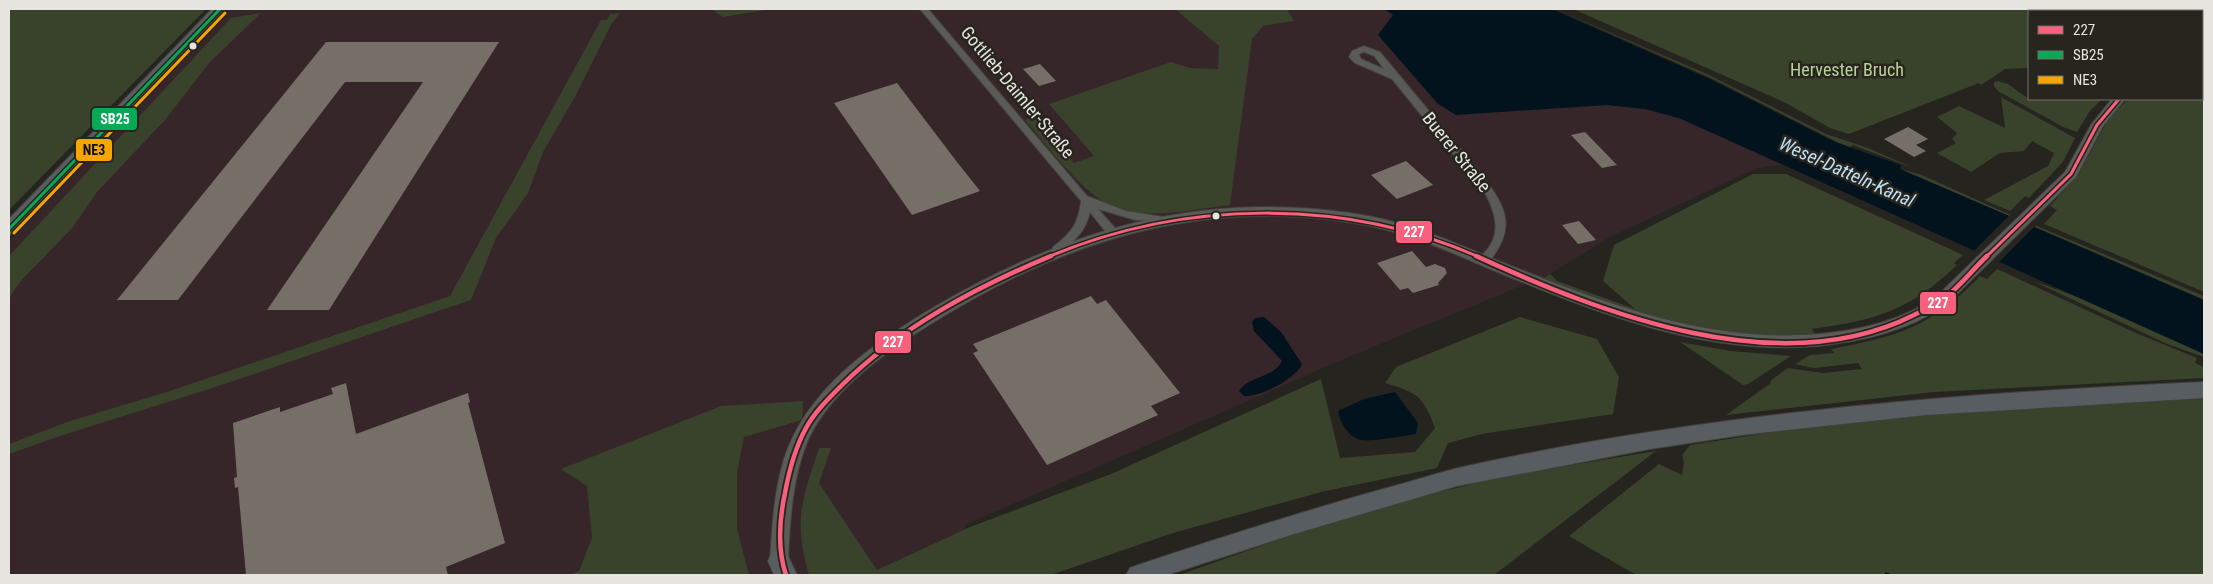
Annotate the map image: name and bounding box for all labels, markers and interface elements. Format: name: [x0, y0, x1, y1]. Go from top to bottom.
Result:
legend: [2028, 10, 2203, 100]
text: 227: [2073, 21, 2095, 39]
street label: Gottlieb-Daimler-Straße: [957, 22, 1079, 162]
unlabelled marker: [188, 41, 198, 51]
text: SB25: [2073, 46, 2104, 64]
park label: Hervester Bruch: [1790, 59, 1904, 80]
text: NE3: [2073, 71, 2097, 89]
line badge: SB25: [91, 107, 138, 131]
street label: Buerer Straße: [1418, 108, 1496, 196]
text: SB25: [100, 111, 130, 127]
water label: Wesel-Datteln-Kanal: [1776, 132, 1919, 212]
line badge: NE3: [75, 138, 113, 162]
text: NE3: [83, 142, 105, 158]
unlabelled marker: [1211, 211, 1221, 221]
line badge: 227: [1395, 220, 1433, 244]
text: 227: [1403, 224, 1425, 240]
line badge: 227: [1919, 291, 1957, 315]
text: 227: [1927, 295, 1949, 311]
line badge: 227: [874, 330, 912, 354]
text: 227: [882, 334, 904, 350]

